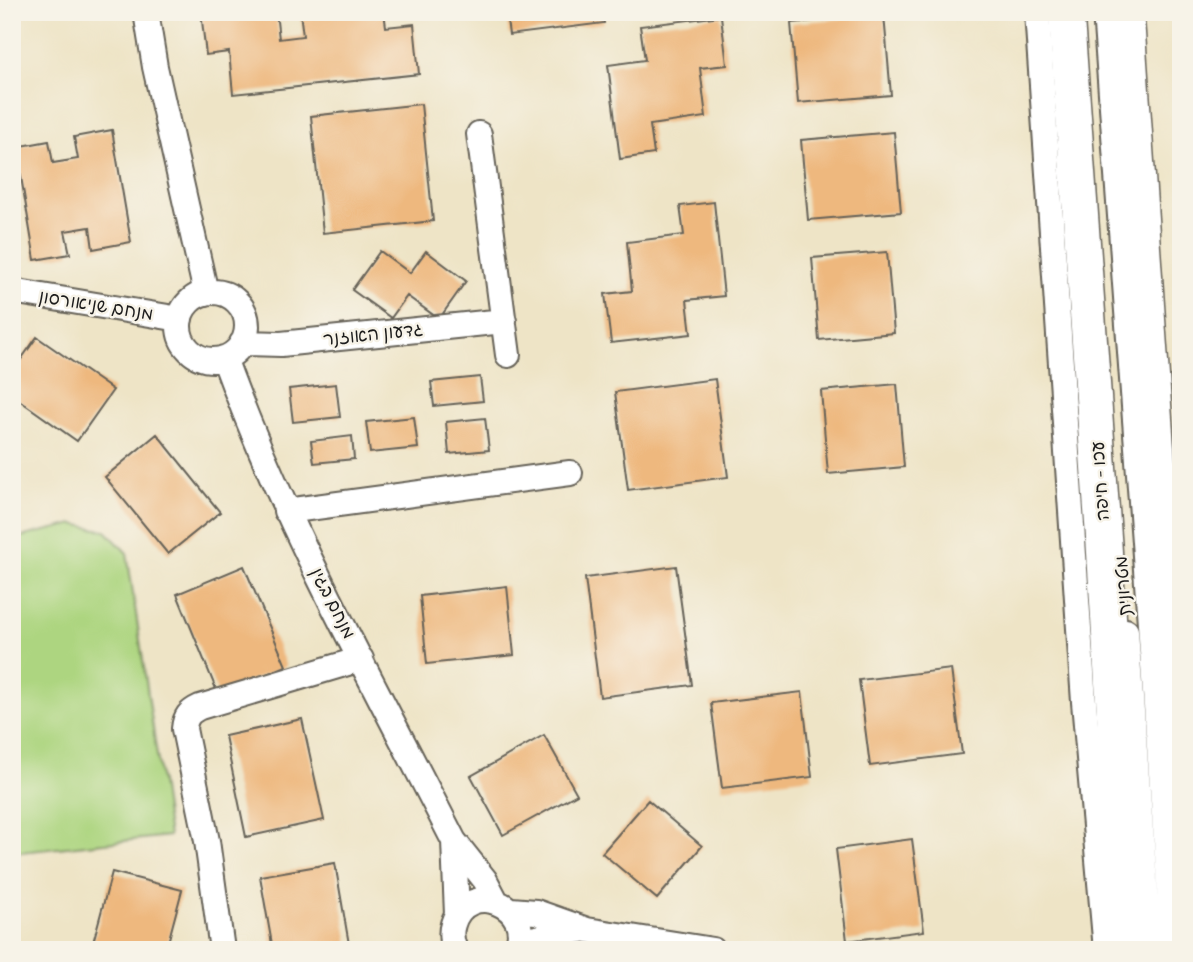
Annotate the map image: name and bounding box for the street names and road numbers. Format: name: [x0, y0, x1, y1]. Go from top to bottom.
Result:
street label: מנחם שניאורסון: [37, 284, 155, 325]
street label: גדעון האוזנר: [322, 317, 424, 350]
street label: עכו - חיפה: [1085, 440, 1114, 522]
street label: מטרונית: [1109, 555, 1136, 617]
street label: מנחם בגין: [306, 563, 361, 642]

